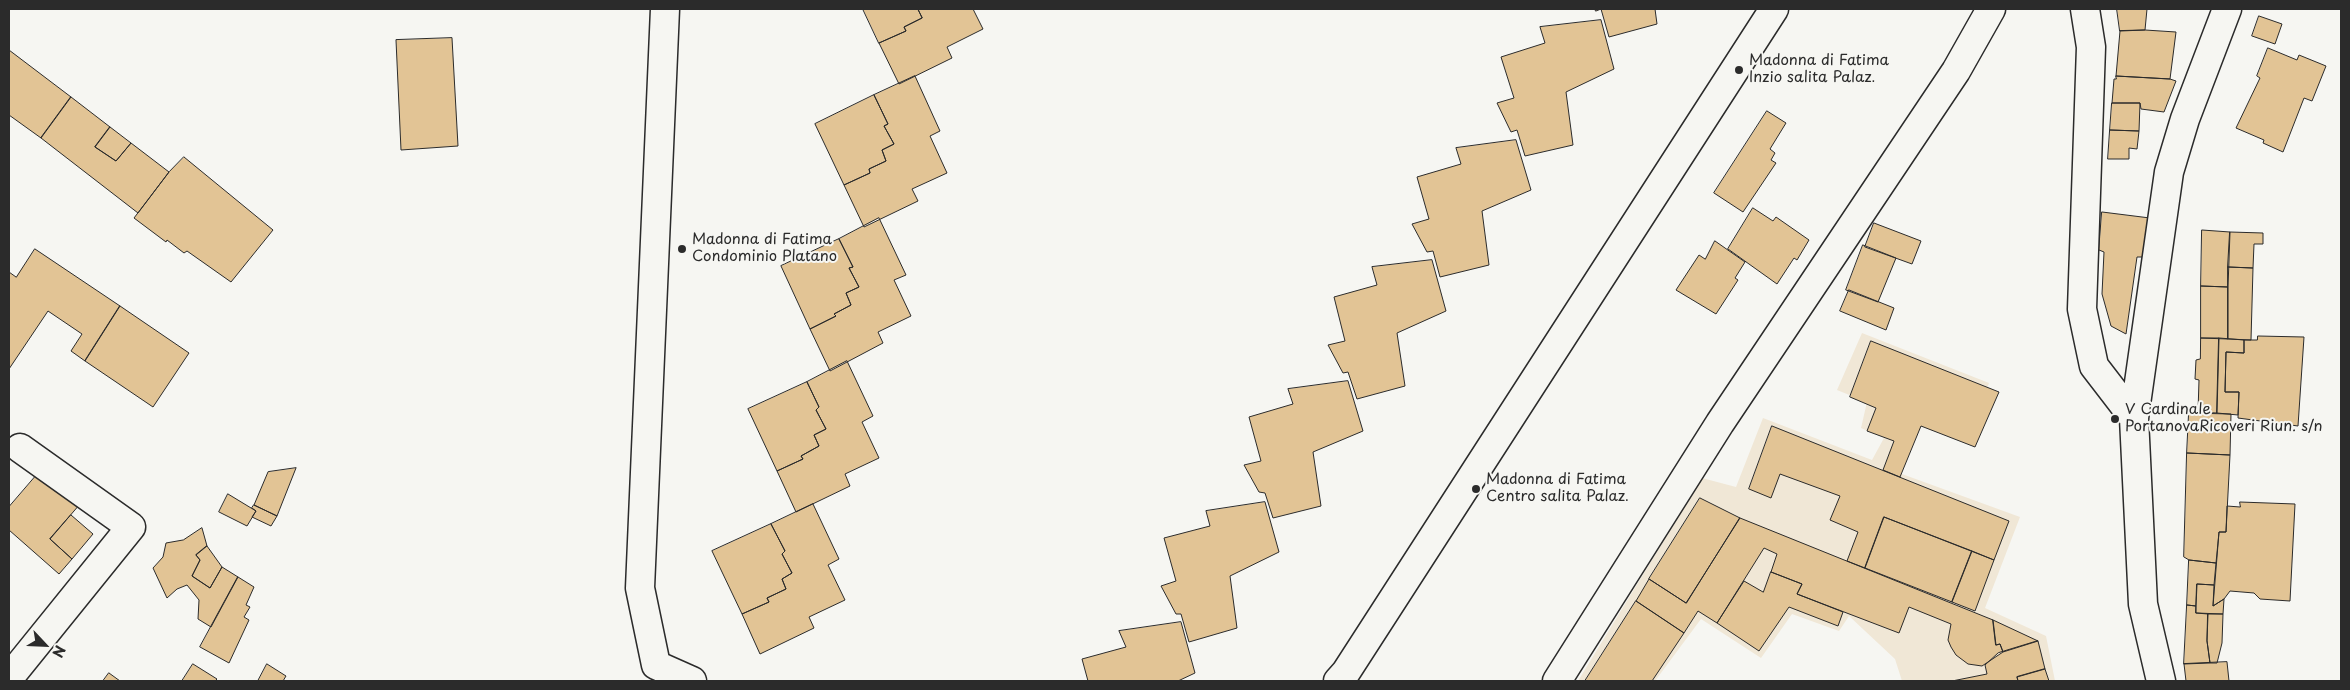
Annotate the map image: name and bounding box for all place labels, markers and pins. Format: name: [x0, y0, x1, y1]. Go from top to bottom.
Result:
place label: Madonna di Fatima Inzio salita Palaz.: [1749, 52, 1889, 87]
marker: Madonna di Fatima Inzio salita Palaz.: [1733, 64, 1745, 76]
place label: Madonna di Fatima Condominio Platano: [692, 231, 837, 266]
marker: Madonna di Fatima Condominio Platano: [676, 243, 688, 255]
place label: V Cardinale PortanovaRicoveri Riun. s/n: [2125, 401, 2322, 436]
marker: V Cardinale PortanovaRicoveri Riun. s/n: [2109, 413, 2121, 425]
place label: Madonna di Fatima Centro salita Palaz.: [1486, 471, 1629, 506]
marker: Madonna di Fatima Centro salita Palaz.: [1470, 483, 1482, 495]

